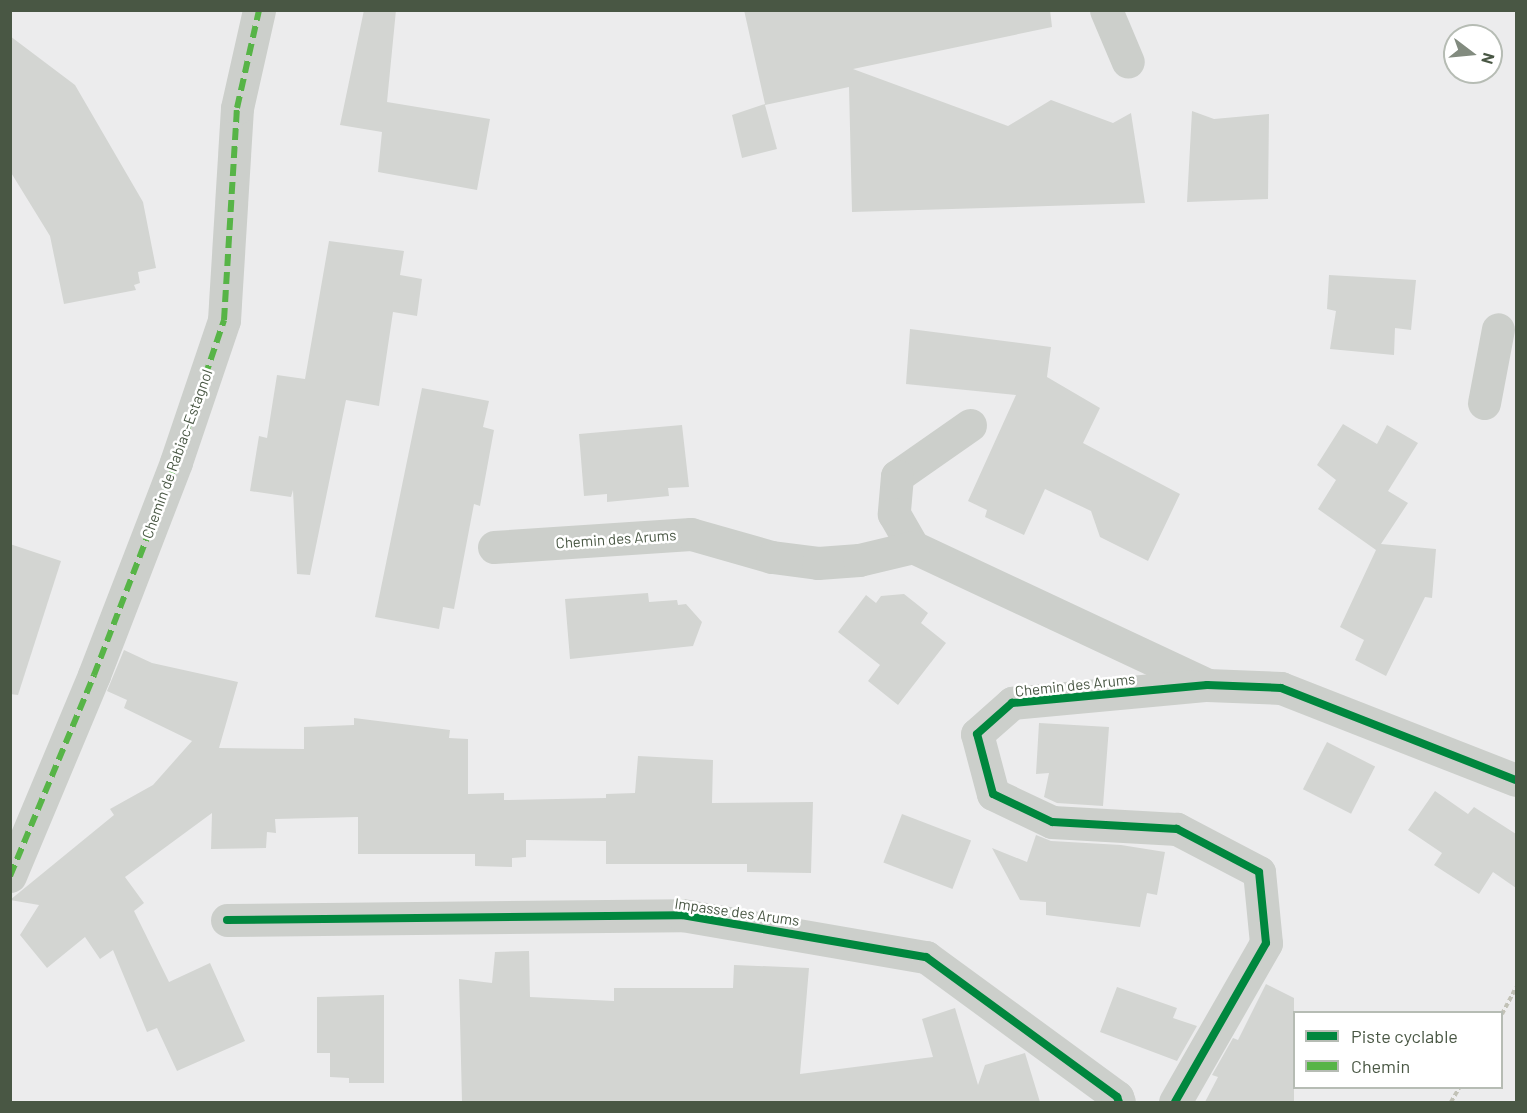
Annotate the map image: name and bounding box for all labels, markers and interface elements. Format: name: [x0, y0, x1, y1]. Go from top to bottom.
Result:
north arrow: [1443, 24, 1503, 84]
text: N: [1478, 51, 1499, 66]
street label: Chemin de Rabiac-Estagnol: [138, 367, 216, 541]
street label: Chemin des Arums: [555, 526, 677, 552]
street label: Chemin des Arums: [1014, 670, 1136, 700]
street label: Impasse des Arums: [673, 894, 801, 930]
legend: [1293, 1011, 1503, 1089]
text: Piste cyclable: [1351, 1025, 1458, 1047]
text: Chemin: [1351, 1055, 1410, 1077]

